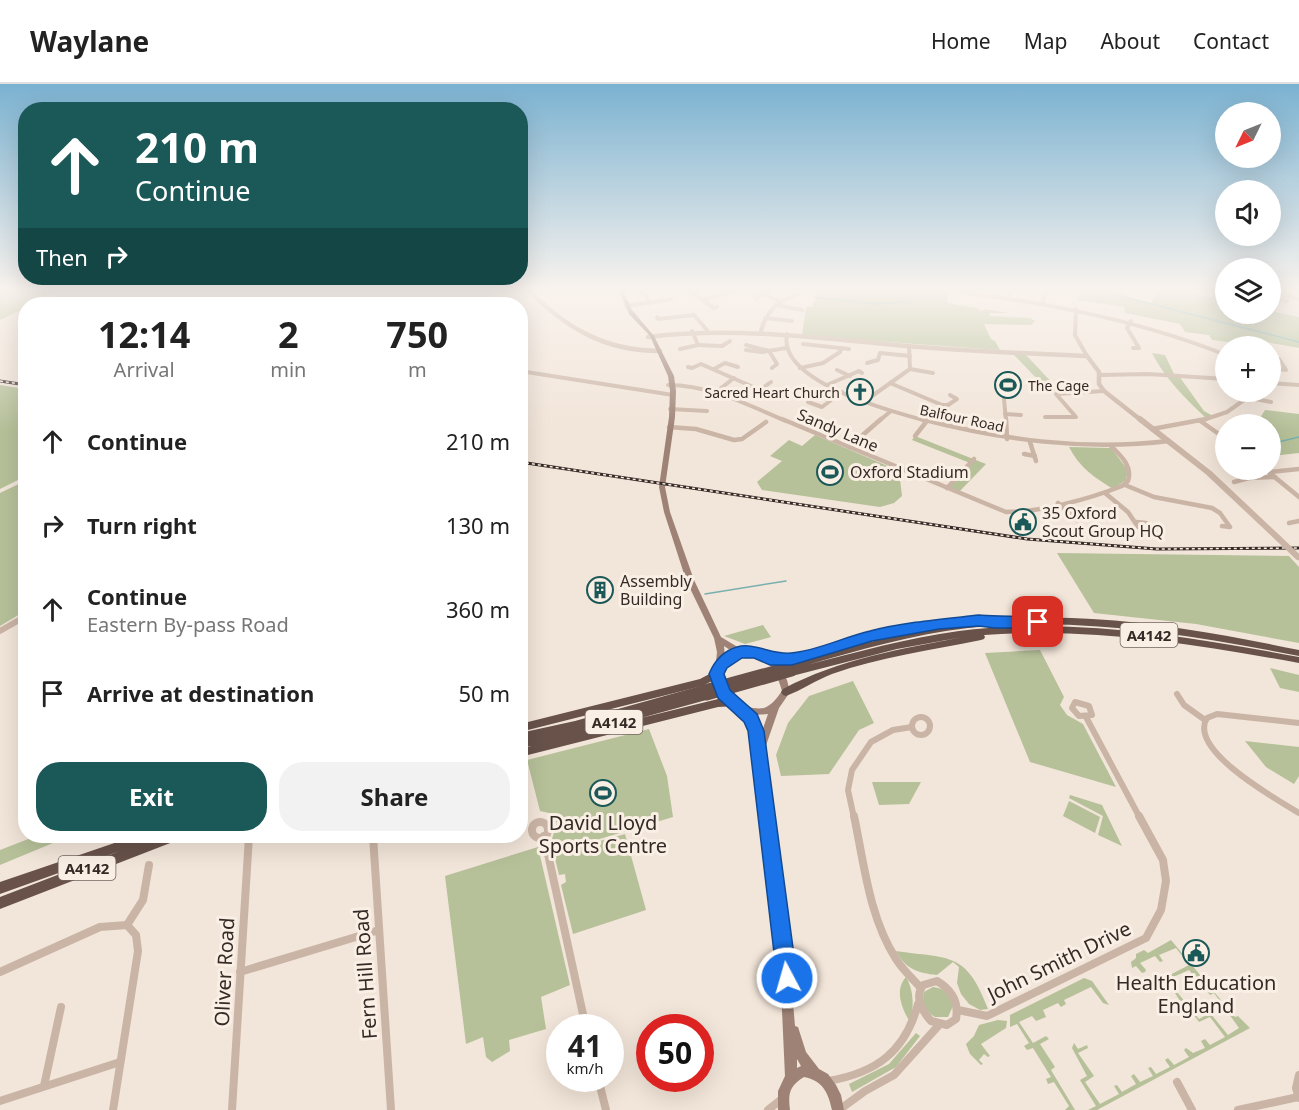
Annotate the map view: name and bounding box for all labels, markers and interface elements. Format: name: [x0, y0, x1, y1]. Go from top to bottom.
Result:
text: Waylane: [30, 22, 149, 60]
text: Home: [931, 27, 991, 55]
text: Map: [1024, 27, 1067, 55]
text: About: [1100, 27, 1160, 55]
text: Contact: [1193, 27, 1269, 55]
north arrow: [1215, 102, 1281, 168]
map controls: [1215, 102, 1281, 480]
text: 210 m: [135, 118, 259, 175]
icon: ahead: [36, 126, 114, 204]
text: Continue: [135, 172, 250, 209]
button: sound: [1215, 180, 1281, 246]
icon: right: [100, 240, 133, 273]
text: Then: [36, 242, 88, 272]
button: layers: [1215, 258, 1281, 324]
text: 12:14: [98, 310, 190, 359]
text: 2: [278, 310, 299, 359]
text: 750: [386, 310, 448, 359]
button: +: [1215, 336, 1281, 402]
text: Arrival: [114, 356, 175, 383]
text: min: [270, 356, 306, 383]
text: m: [408, 356, 427, 383]
sports icon: The Cage: [993, 370, 1023, 400]
place label: The Cage: [1028, 376, 1089, 395]
church icon: Sacred Heart Church: [845, 377, 875, 407]
place label: Sacred Heart Church: [704, 383, 840, 402]
street label: Balfour Road: [918, 400, 1006, 436]
street label: Sandy Lane: [794, 403, 882, 457]
button: −: [1215, 414, 1281, 480]
icon: ahead: [36, 425, 69, 458]
text: Continue: [87, 426, 187, 456]
text: 210 m: [446, 426, 510, 456]
sports icon: Oxford Stadium: [815, 457, 845, 487]
place label: Oxford Stadium: [850, 461, 969, 483]
place label: 35 Oxford Scout Group HQ: [1042, 502, 1164, 542]
public building icon: 35 Oxford Scout Group HQ: [1008, 507, 1038, 537]
icon: right: [36, 509, 69, 542]
text: Turn right: [87, 510, 197, 540]
text: 130 m: [446, 510, 510, 540]
place label: Assembly Building: [620, 570, 693, 610]
building icon: Assembly Building: [585, 575, 615, 605]
text: Continue: [87, 581, 187, 611]
icon: ahead: [36, 593, 69, 626]
text: 360 m: [446, 594, 510, 624]
pin: [1012, 596, 1063, 647]
icon: arrive: [1021, 605, 1054, 638]
text: Eastern By-pass Road: [87, 611, 289, 638]
road number: A4142: [1120, 623, 1178, 647]
icon: arrive: [36, 677, 69, 710]
text: Arrive at destination: [87, 678, 314, 708]
text: 50 m: [459, 678, 510, 708]
road number: A4142: [586, 710, 642, 734]
button: Exit: [36, 762, 267, 831]
button: Share: [279, 762, 510, 831]
sports icon: David Lloyd Sports Centre: [588, 778, 618, 808]
place label: David Lloyd Sports Centre: [539, 809, 667, 859]
road number: A4142: [58, 856, 116, 880]
street label: Fern Hill Road: [347, 908, 383, 1040]
street label: John Smith Drive: [981, 915, 1135, 1008]
street label: Oliver Road: [208, 917, 240, 1027]
public building icon: Health Education England: [1181, 938, 1211, 968]
position arrow: [755, 946, 819, 1010]
place label: Health Education England: [1116, 969, 1276, 1019]
speed limit sign: 50: [636, 1014, 714, 1092]
text: 41: [568, 1025, 602, 1066]
text: km/h: [567, 1058, 603, 1078]

